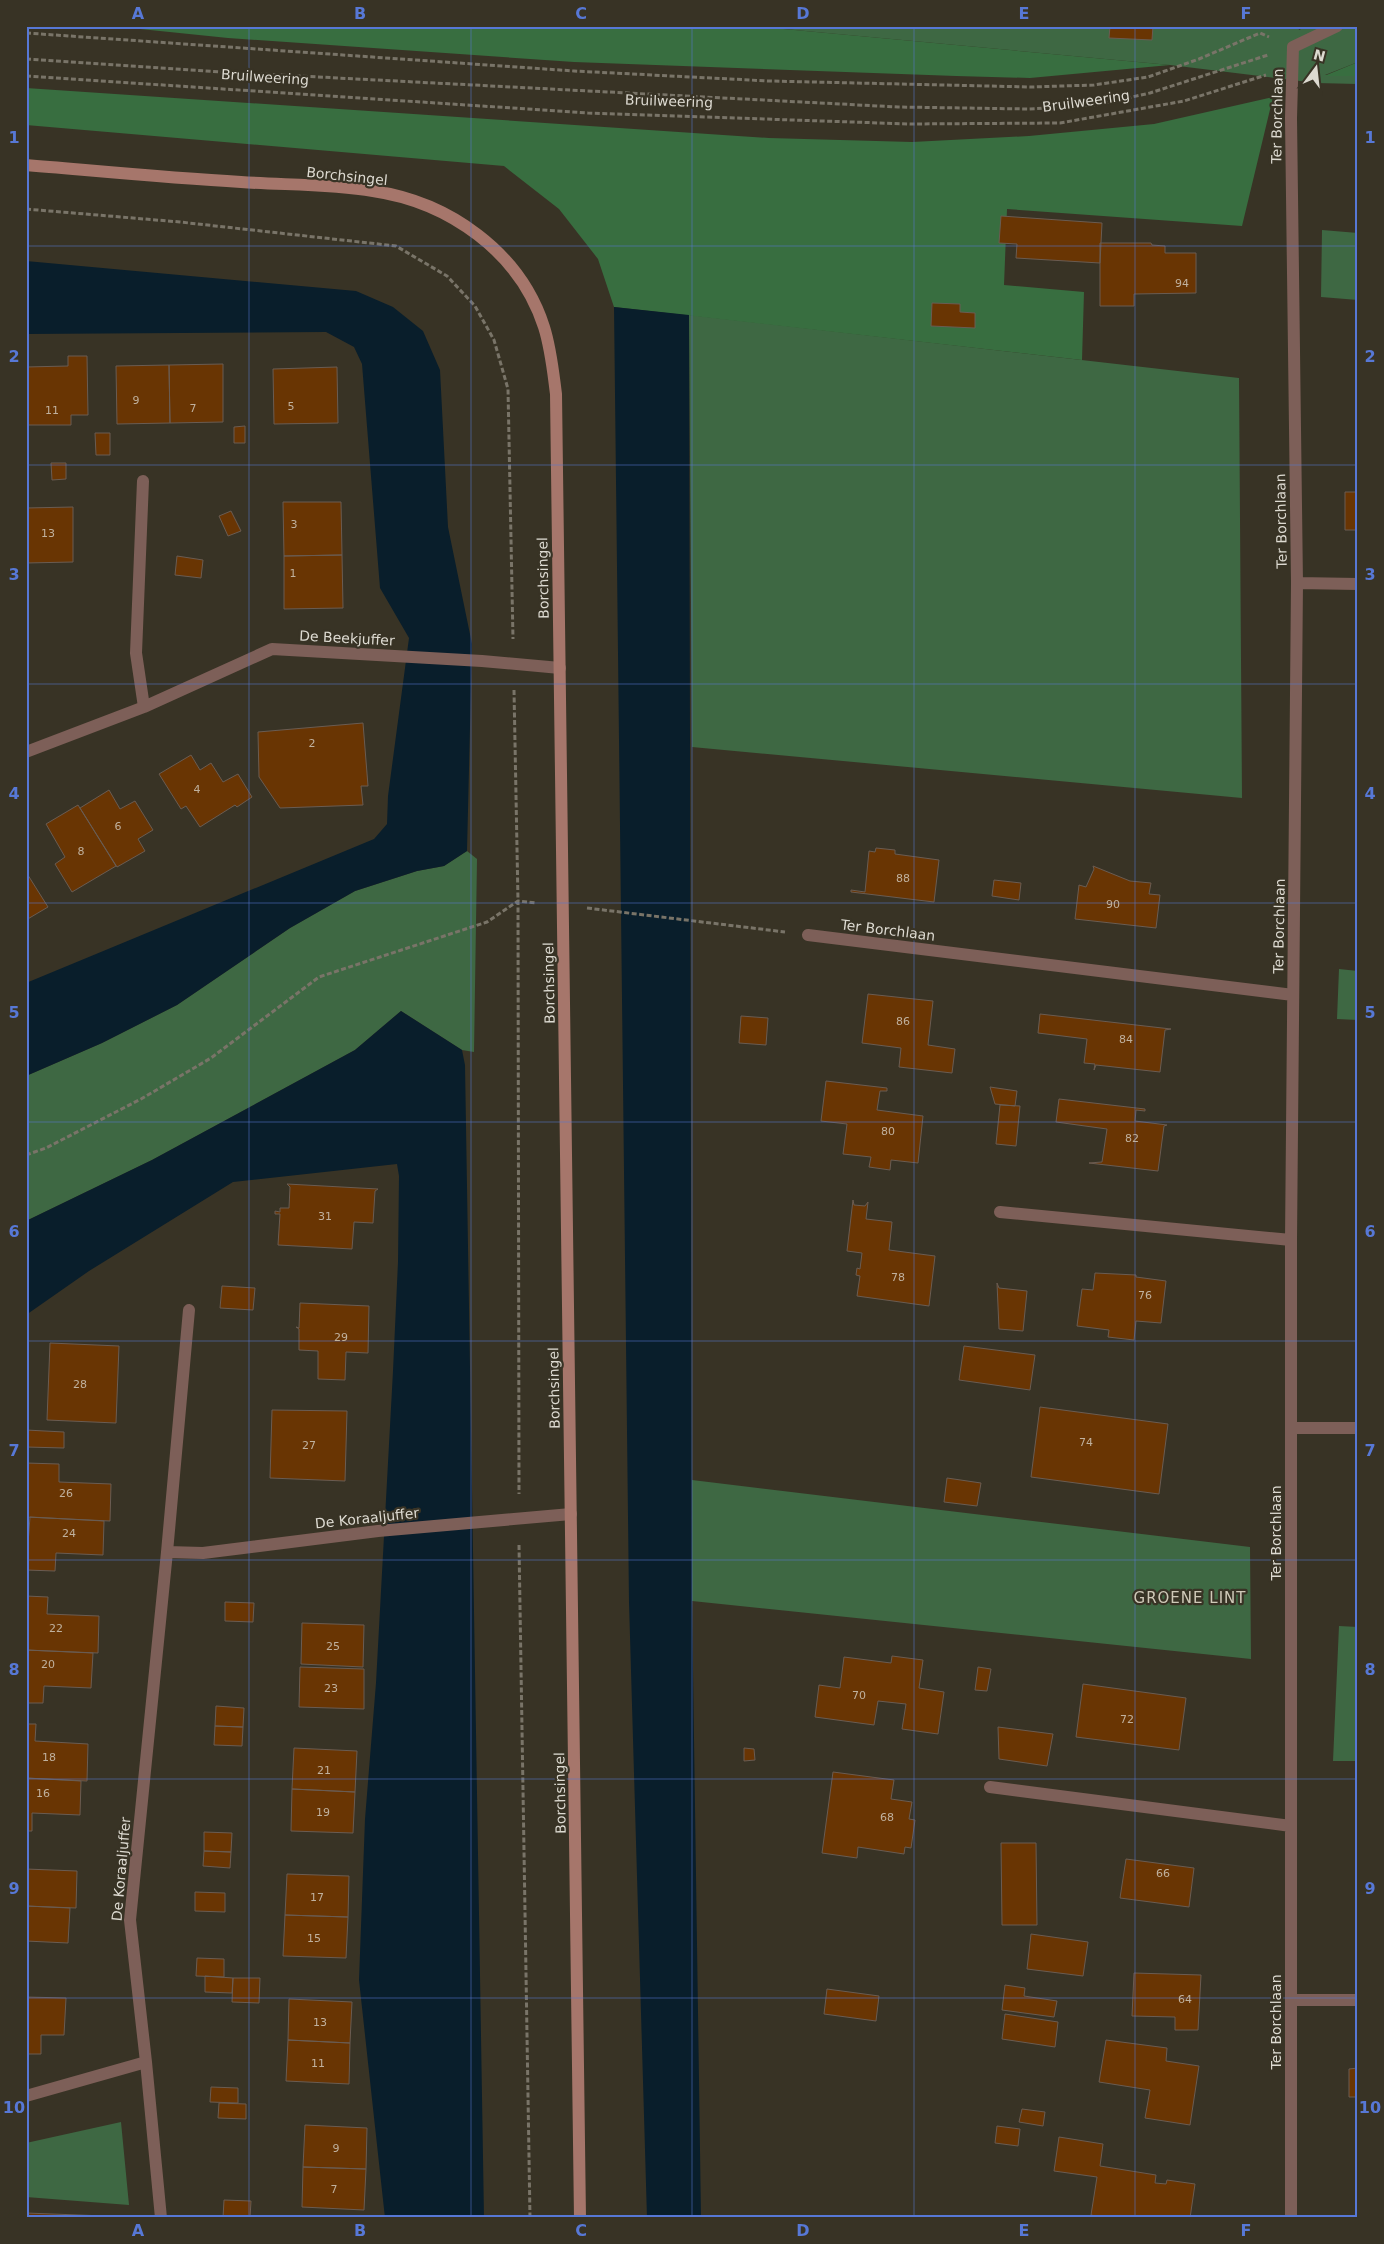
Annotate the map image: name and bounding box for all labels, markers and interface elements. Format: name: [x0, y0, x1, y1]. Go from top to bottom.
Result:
text: A: [132, 4, 145, 23]
text: B: [354, 4, 366, 23]
text: C: [575, 4, 587, 23]
text: D: [796, 4, 810, 23]
text: E: [1019, 4, 1029, 23]
text: F: [1241, 4, 1251, 23]
north arrow: [1292, 42, 1342, 92]
text: N: [1312, 46, 1327, 65]
street label: Bruilweering: [220, 66, 310, 88]
street label: Ter Borchlaan: [1268, 68, 1286, 165]
street label: Bruilweering: [1041, 87, 1131, 115]
street label: Bruilweering: [625, 91, 713, 111]
text: 1: [8, 128, 20, 147]
text: 1: [1364, 128, 1376, 147]
street label: Borchsingel: [306, 164, 388, 188]
house number: 94: [1175, 277, 1189, 290]
text: 2: [8, 347, 20, 366]
text: 2: [1364, 347, 1376, 366]
house number: 9: [133, 394, 140, 407]
house number: 5: [288, 400, 295, 413]
house number: 7: [190, 402, 197, 415]
house number: 11: [45, 404, 59, 417]
street label: Ter Borchlaan: [1272, 473, 1290, 570]
house number: 3: [291, 518, 298, 531]
house number: 13: [41, 527, 55, 540]
street label: Borchsingel: [534, 537, 552, 619]
text: 3: [8, 565, 20, 584]
text: 3: [1364, 565, 1376, 584]
house number: 1: [290, 567, 297, 580]
street label: De Beekjuffer: [299, 628, 395, 649]
house number: 2: [309, 737, 316, 750]
house number: 4: [194, 783, 201, 796]
text: 4: [8, 784, 20, 803]
text: 4: [1364, 784, 1376, 803]
house number: 6: [115, 820, 122, 833]
house number: 8: [78, 845, 85, 858]
house number: 88: [896, 872, 910, 885]
street label: Ter Borchlaan: [1270, 878, 1288, 975]
house number: 90: [1106, 898, 1120, 911]
street label: Ter Borchlaan: [839, 916, 936, 944]
street label: Borchsingel: [540, 942, 558, 1024]
text: 5: [8, 1003, 20, 1022]
text: 5: [1364, 1003, 1376, 1022]
house number: 86: [896, 1015, 910, 1028]
house number: 84: [1119, 1033, 1133, 1046]
house number: 80: [881, 1125, 895, 1138]
house number: 82: [1125, 1132, 1139, 1145]
house number: 31: [318, 1210, 332, 1223]
text: 6: [8, 1222, 20, 1241]
text: 6: [1364, 1222, 1376, 1241]
house number: 78: [891, 1271, 905, 1284]
house number: 76: [1138, 1289, 1152, 1302]
house number: 29: [334, 1331, 348, 1344]
street label: Borchsingel: [545, 1347, 563, 1429]
house number: 28: [73, 1378, 87, 1391]
house number: 74: [1079, 1436, 1093, 1449]
house number: 27: [302, 1439, 316, 1452]
text: 7: [8, 1441, 20, 1460]
text: 7: [1364, 1441, 1376, 1460]
street label: Ter Borchlaan: [1268, 1485, 1284, 1582]
house number: 26: [59, 1487, 73, 1500]
street label: De Koraaljuffer: [314, 1505, 420, 1531]
house number: 24: [62, 1527, 76, 1540]
district label: GROENE LINT: [1134, 1589, 1246, 1607]
house number: 22: [49, 1622, 63, 1635]
house number: 25: [326, 1640, 340, 1653]
house number: 20: [41, 1658, 55, 1671]
text: 8: [8, 1660, 20, 1679]
text: 8: [1364, 1660, 1376, 1679]
house number: 23: [324, 1682, 338, 1695]
house number: 70: [852, 1689, 866, 1702]
house number: 72: [1120, 1713, 1134, 1726]
house number: 18: [42, 1751, 56, 1764]
street label: Borchsingel: [551, 1752, 569, 1834]
house number: 21: [317, 1764, 331, 1777]
house number: 16: [36, 1787, 50, 1800]
house number: 19: [316, 1806, 330, 1819]
house number: 68: [880, 1811, 894, 1824]
street label: De Koraaljuffer: [108, 1816, 134, 1922]
house number: 66: [1156, 1867, 1170, 1880]
text: 9: [8, 1879, 20, 1898]
text: 9: [1364, 1879, 1376, 1898]
house number: 17: [310, 1891, 324, 1904]
house number: 15: [307, 1932, 321, 1945]
street label: Ter Borchlaan: [1268, 1974, 1284, 2071]
house number: 64: [1178, 1993, 1192, 2006]
house number: 13: [313, 2016, 327, 2029]
house number: 11: [311, 2057, 325, 2070]
text: 10: [3, 2098, 25, 2117]
text: 10: [1359, 2098, 1381, 2117]
house number: 9: [333, 2142, 340, 2155]
house number: 7: [331, 2183, 338, 2196]
text: A: [132, 2221, 145, 2240]
text: B: [354, 2221, 366, 2240]
text: C: [575, 2221, 587, 2240]
text: D: [796, 2221, 810, 2240]
text: E: [1019, 2221, 1029, 2240]
text: F: [1241, 2221, 1251, 2240]

